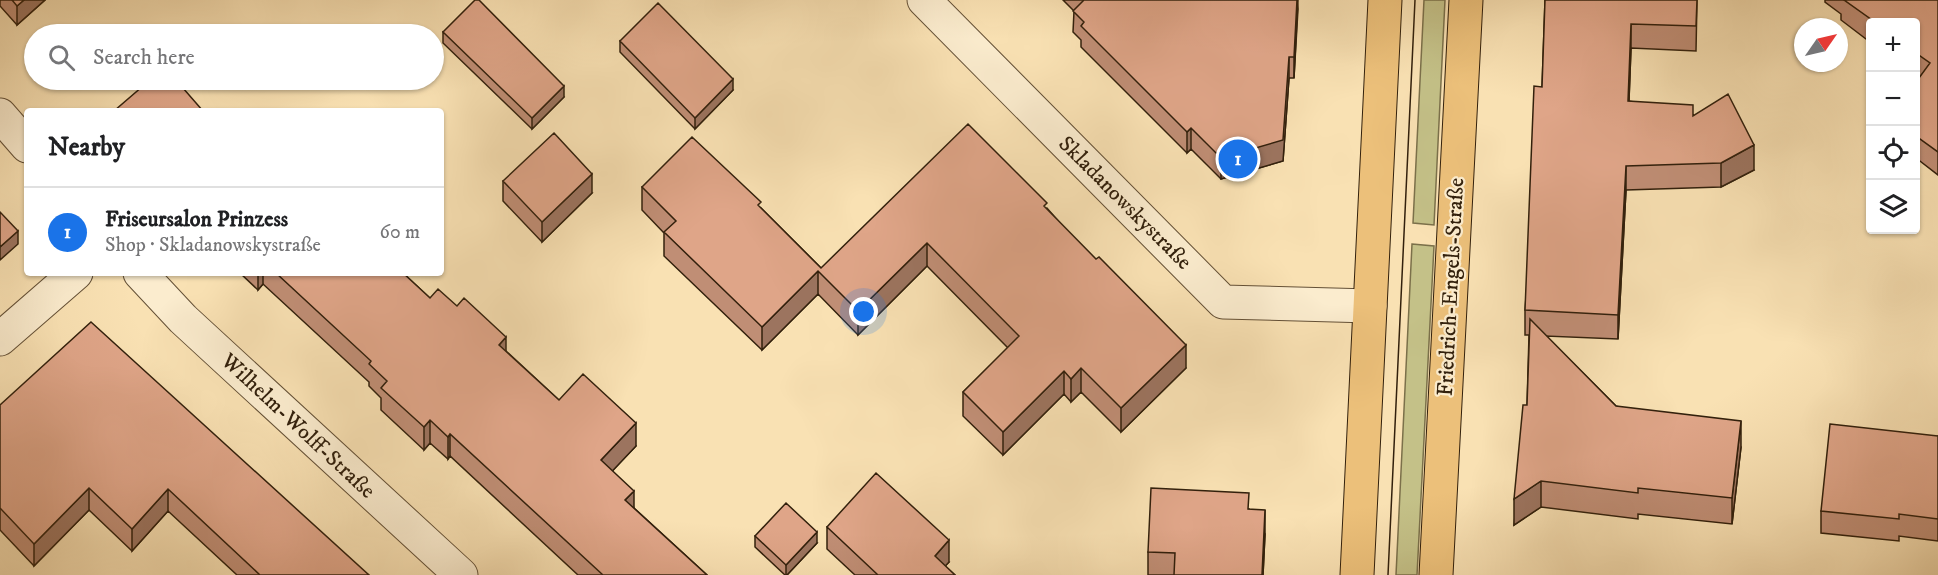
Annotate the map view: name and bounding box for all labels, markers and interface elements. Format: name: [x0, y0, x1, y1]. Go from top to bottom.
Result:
north arrow: [1794, 18, 1848, 72]
map controls: [1866, 18, 1920, 234]
button: +: [1866, 18, 1920, 72]
search box: [24, 24, 444, 90]
icon: search: [45, 41, 78, 74]
text: Search here: [93, 44, 195, 71]
button: −: [1866, 72, 1920, 126]
button: locate: [1866, 126, 1920, 180]
text: Nearby: [48, 131, 125, 164]
street label: Skladanowskystraße: [1053, 131, 1197, 275]
pin: 1: [1218, 136, 1258, 182]
street label: Friedrich-Engels-Straße: [1432, 177, 1470, 397]
button: layers: [1866, 180, 1920, 234]
text: Friseursalon Prinzess: [105, 206, 288, 233]
text: 1: [64, 220, 71, 245]
text: 60 m: [380, 220, 420, 245]
text: Shop · Skladanowskystraße: [105, 233, 321, 258]
your location: [849, 297, 878, 326]
street label: Wilhelm-Wolff-Straße: [215, 347, 381, 504]

